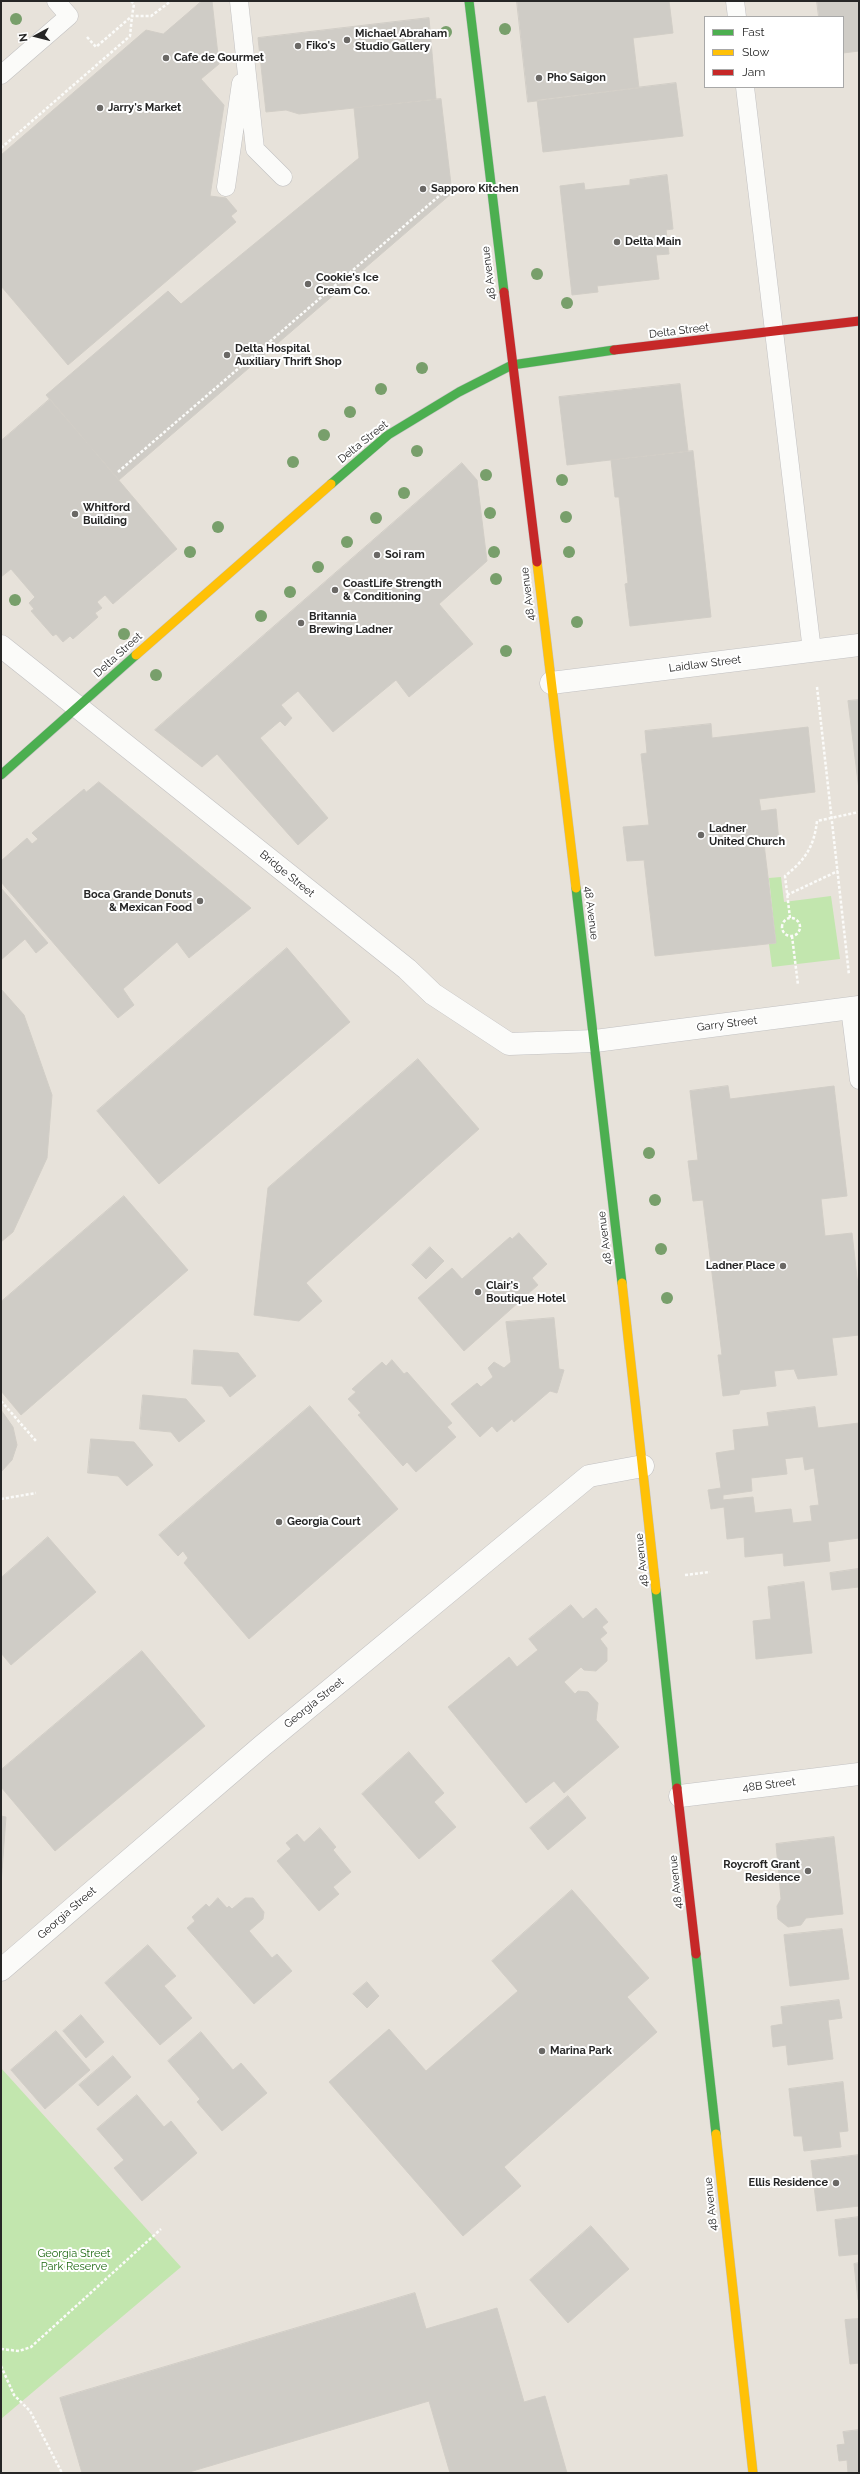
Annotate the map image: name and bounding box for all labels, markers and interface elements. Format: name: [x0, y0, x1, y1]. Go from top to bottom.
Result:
north arrow: [16, 16, 56, 56]
legend: [704, 16, 844, 88]
text: Fast: [742, 25, 765, 39]
place label: Michael Abraham Studio Gallery: [355, 27, 447, 53]
text: N: [17, 33, 31, 42]
marker: Michael Abraham Studio Gallery: [342, 35, 352, 45]
place label: Fiko's: [306, 39, 335, 53]
marker: Fiko's: [293, 41, 303, 51]
text: Slow: [742, 45, 769, 59]
place label: Cafe de Gourmet: [174, 51, 264, 65]
marker: Cafe de Gourmet: [161, 53, 171, 63]
text: Jam: [742, 65, 765, 79]
place label: Pho Saigon: [547, 71, 606, 85]
marker: Pho Saigon: [534, 73, 544, 83]
place label: Jarry's Market: [108, 101, 181, 115]
marker: Jarry's Market: [95, 103, 105, 113]
place label: Sapporo Kitchen: [431, 182, 519, 196]
marker: Sapporo Kitchen: [418, 184, 428, 194]
place label: Delta Main: [625, 235, 681, 249]
marker: Delta Main: [612, 237, 622, 247]
street label: 48 Avenue: [479, 245, 499, 301]
place label: Cookie's Ice Cream Co.: [316, 271, 379, 297]
marker: Cookie's Ice Cream Co.: [303, 279, 313, 289]
street label: Delta Street: [648, 321, 710, 341]
place label: Delta Hospital Auxiliary Thrift Shop: [235, 342, 342, 368]
marker: Delta Hospital Auxiliary Thrift Shop: [222, 350, 232, 360]
street label: Delta Street: [335, 418, 391, 466]
place label: Whitford Building: [83, 501, 130, 527]
marker: Whitford Building: [70, 509, 80, 519]
place label: Soi ram: [385, 548, 425, 562]
marker: Soi ram: [372, 550, 382, 560]
street label: 48 Avenue: [518, 566, 538, 622]
place label: CoastLife Strength & Conditioning: [343, 577, 442, 603]
marker: CoastLife Strength & Conditioning: [330, 585, 340, 595]
place label: Britannia Brewing Ladner: [309, 610, 393, 636]
marker: Britannia Brewing Ladner: [296, 618, 306, 628]
street label: Delta Street: [91, 630, 145, 680]
street label: Laidlaw Street: [668, 653, 742, 675]
place label: Ladner United Church: [709, 822, 785, 848]
marker: Ladner United Church: [696, 830, 706, 840]
street label: Bridge Street: [257, 848, 317, 900]
street label: 48 Avenue: [581, 885, 601, 941]
place label: Boca Grande Donuts & Mexican Food: [84, 888, 192, 914]
marker: Boca Grande Donuts & Mexican Food: [195, 896, 205, 906]
street label: Garry Street: [696, 1014, 758, 1034]
street label: 48 Avenue: [595, 1210, 615, 1266]
place label: Ladner Place: [706, 1259, 775, 1273]
marker: Ladner Place: [778, 1261, 788, 1271]
place label: Clair's Boutique Hotel: [486, 1279, 566, 1305]
marker: Clair's Boutique Hotel: [473, 1287, 483, 1297]
place label: Georgia Court: [287, 1515, 361, 1529]
marker: Georgia Court: [274, 1517, 284, 1527]
street label: 48 Avenue: [633, 1532, 651, 1588]
street label: Georgia Street: [281, 1675, 347, 1731]
street label: 48B Street: [742, 1775, 796, 1795]
street label: 48 Avenue: [667, 1854, 685, 1910]
place label: Roycroft Grant Residence: [723, 1858, 800, 1884]
marker: Roycroft Grant Residence: [803, 1866, 813, 1876]
street label: Georgia Street: [35, 1884, 99, 1942]
place label: Marina Park: [550, 2044, 612, 2058]
marker: Marina Park: [537, 2046, 547, 2056]
street label: 48 Avenue: [702, 2176, 720, 2232]
place label: Ellis Residence: [749, 2176, 828, 2190]
marker: Ellis Residence: [831, 2178, 841, 2188]
park label: Georgia Street Park Reserve: [37, 2247, 111, 2273]

